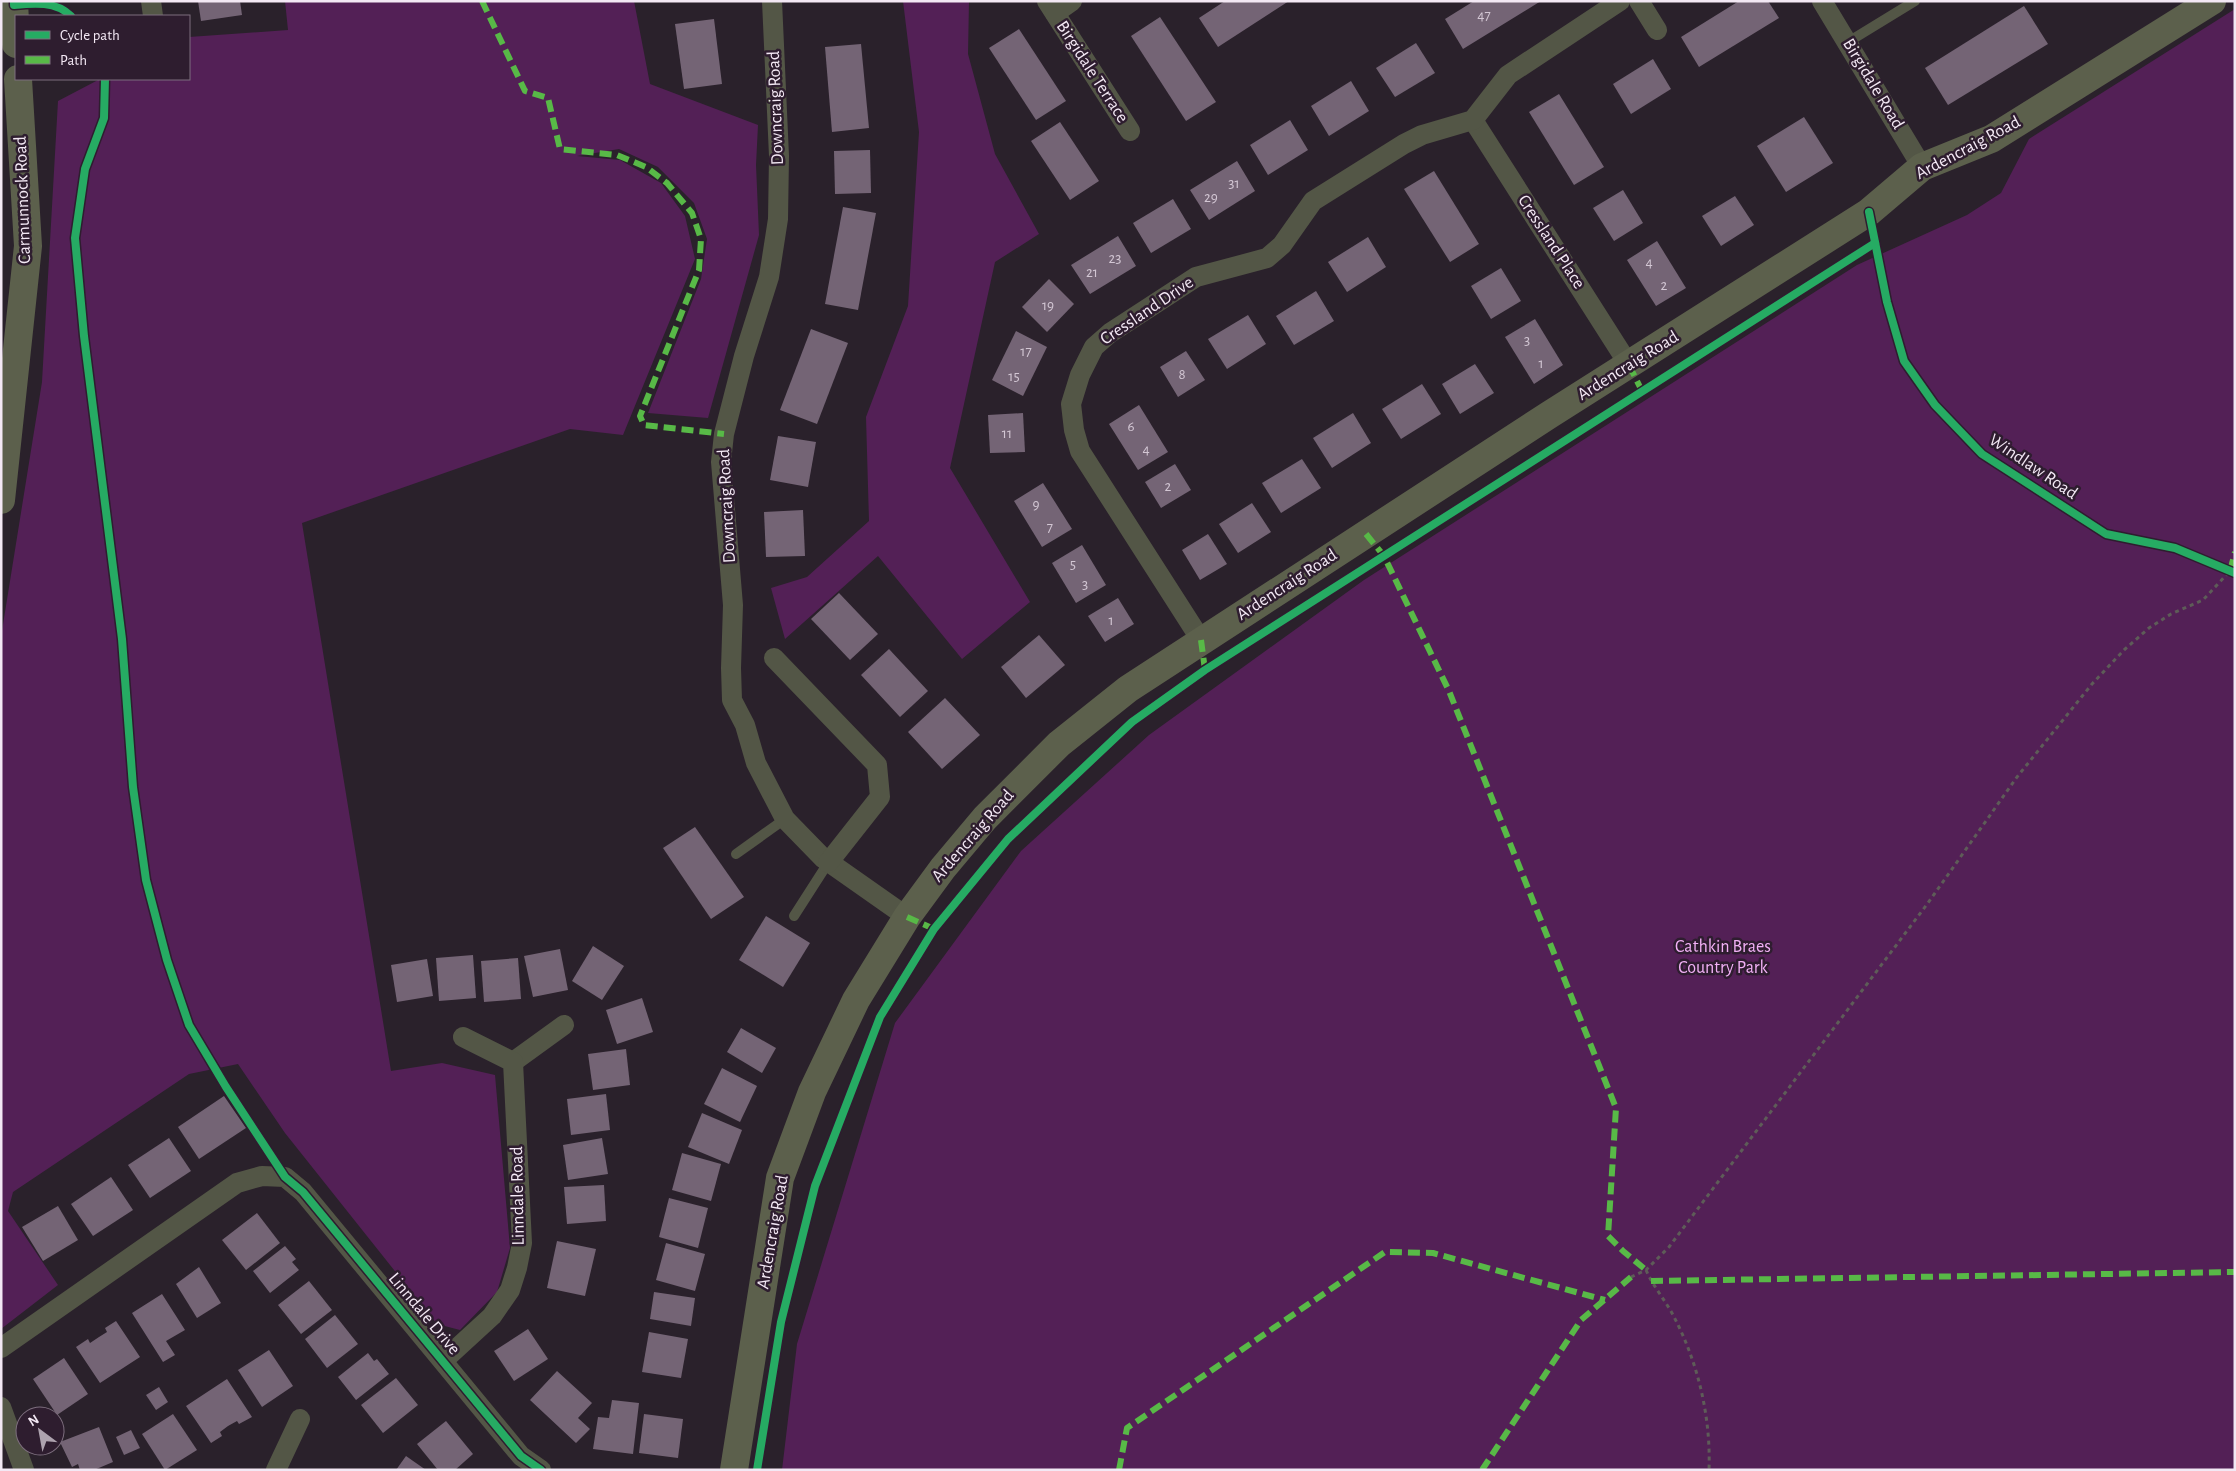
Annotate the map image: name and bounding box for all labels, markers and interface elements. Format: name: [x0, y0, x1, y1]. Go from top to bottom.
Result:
house number: 47: [1477, 8, 1491, 23]
legend: [15, 15, 190, 80]
street label: Birgidale Terrace: [1053, 18, 1131, 126]
text: Cycle path: [60, 28, 120, 43]
street label: Birgidale Road: [1839, 36, 1907, 132]
street label: Downcraig Road: [765, 51, 787, 165]
text: Path: [60, 53, 87, 68]
street label: Ardencraig Road: [1913, 113, 2023, 183]
street label: Carmunnock Road: [12, 136, 34, 264]
house number: 31: [1228, 176, 1240, 191]
house number: 29: [1204, 190, 1218, 205]
street label: Cressland Place: [1514, 192, 1588, 292]
house number: 23: [1108, 251, 1122, 266]
house number: 4: [1645, 255, 1653, 270]
house number: 21: [1086, 265, 1098, 280]
street label: Cressland Drive: [1097, 273, 1197, 349]
house number: 2: [1661, 278, 1668, 293]
house number: 19: [1042, 298, 1054, 313]
street label: Ardencraig Road: [1574, 328, 1682, 404]
house number: 3: [1524, 333, 1530, 348]
house number: 17: [1020, 344, 1032, 359]
house number: 1: [1538, 356, 1544, 371]
house number: 8: [1178, 367, 1186, 382]
house number: 15: [1008, 369, 1020, 384]
house number: 6: [1127, 419, 1135, 434]
house number: 11: [1002, 426, 1012, 441]
street label: Windlaw Road: [1985, 431, 2081, 503]
house number: 4: [1142, 442, 1150, 457]
street label: Downcraig Road: [715, 448, 739, 564]
house number: 2: [1165, 479, 1172, 494]
house number: 9: [1032, 497, 1040, 512]
house number: 7: [1047, 520, 1053, 535]
street label: Ardencraig Road: [1234, 546, 1340, 624]
house number: 5: [1070, 557, 1076, 572]
house number: 3: [1082, 577, 1088, 592]
house number: 1: [1108, 613, 1114, 628]
street label: Ardencraig Road: [928, 786, 1018, 886]
park label: Cathkin Braes Country Park: [1675, 938, 1771, 977]
street label: Linndale Road: [508, 1146, 528, 1246]
street label: Ardencraig Road: [754, 1174, 792, 1290]
street label: Linndale Drive: [385, 1270, 463, 1358]
north arrow: [15, 1406, 65, 1456]
text: N: [26, 1412, 41, 1429]

